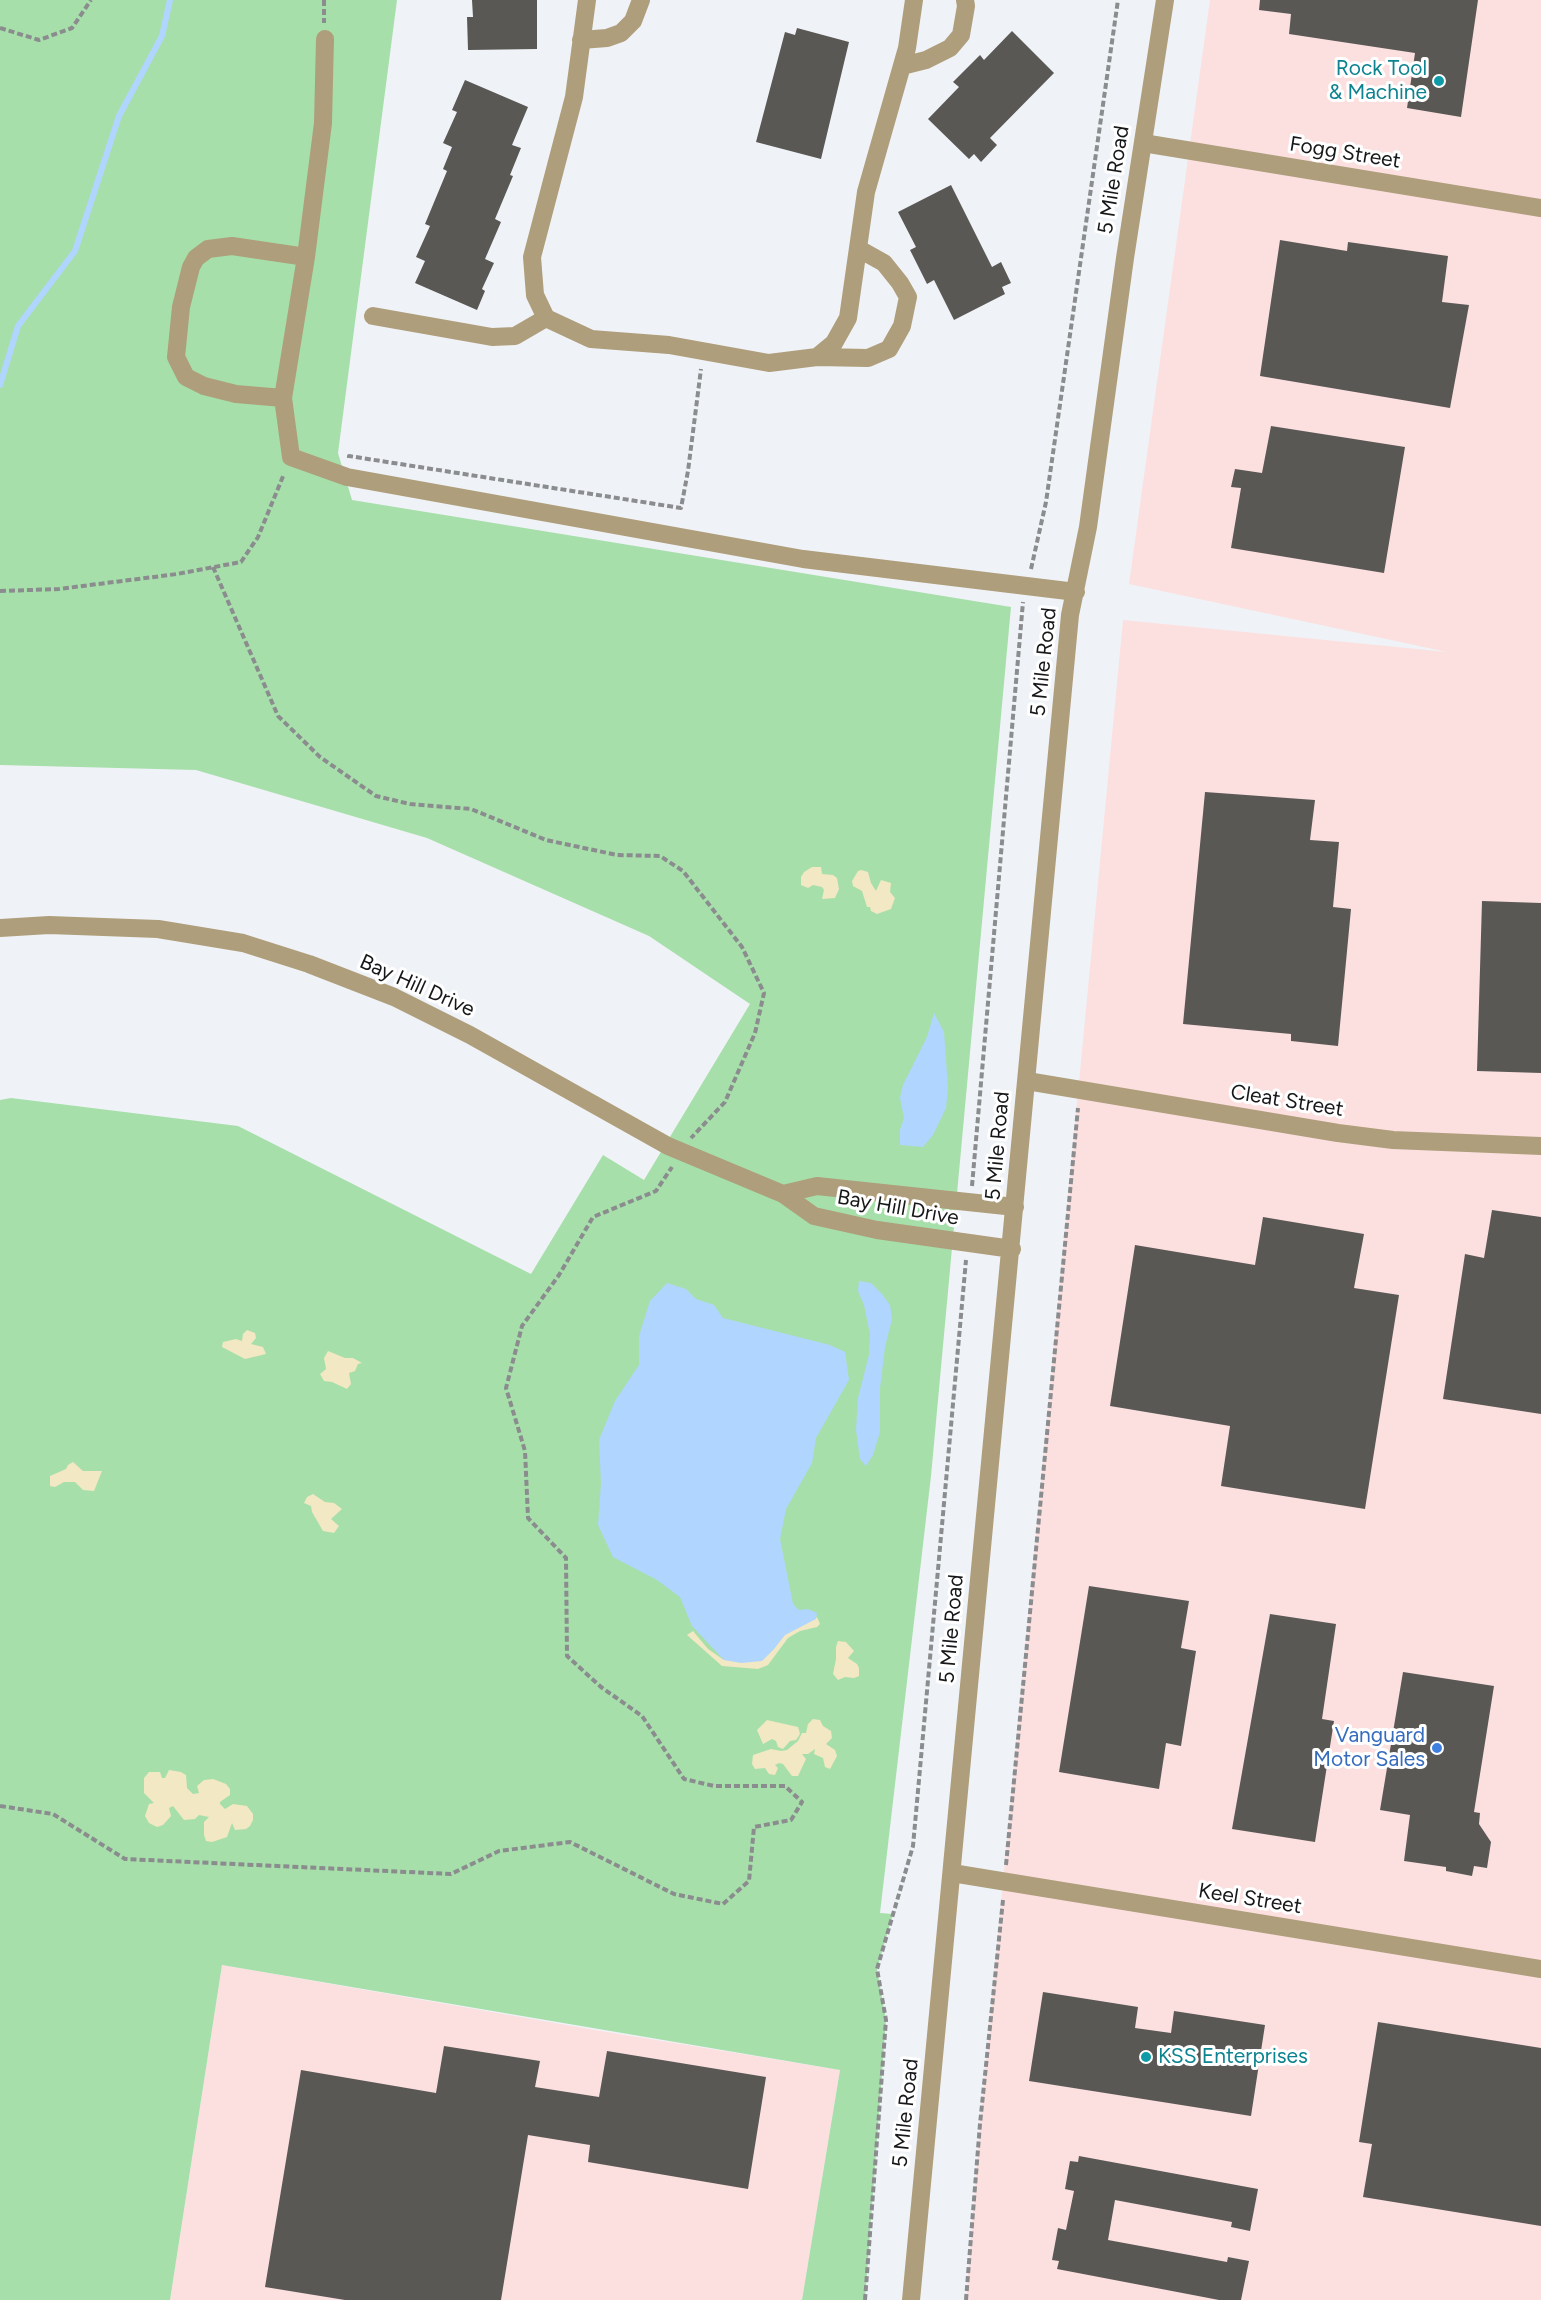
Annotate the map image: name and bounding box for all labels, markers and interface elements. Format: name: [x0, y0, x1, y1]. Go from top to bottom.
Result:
place label: Rock Tool & Machine: [1329, 56, 1427, 106]
marker: Rock Tool & Machine: [1432, 74, 1446, 88]
street label: 5 Mile Road: [1093, 124, 1135, 236]
street label: Fogg Street: [1288, 132, 1402, 174]
street label: 5 Mile Road: [1026, 606, 1062, 718]
street label: Bay Hill Drive: [356, 949, 478, 1023]
street label: Cleat Street: [1229, 1080, 1345, 1122]
street label: 5 Mile Road: [981, 1090, 1015, 1202]
street label: Bay Hill Drive: [835, 1185, 961, 1231]
street label: 5 Mile Road: [935, 1573, 969, 1685]
place label: Vanguard Motor Sales: [1313, 1723, 1425, 1773]
marker: Vanguard Motor Sales: [1430, 1741, 1444, 1755]
street label: Keel Street: [1197, 1878, 1303, 1920]
place label: KSS Enterprises: [1158, 2044, 1308, 2070]
marker: KSS Enterprises: [1139, 2050, 1153, 2064]
street label: 5 Mile Road: [888, 2057, 924, 2169]

